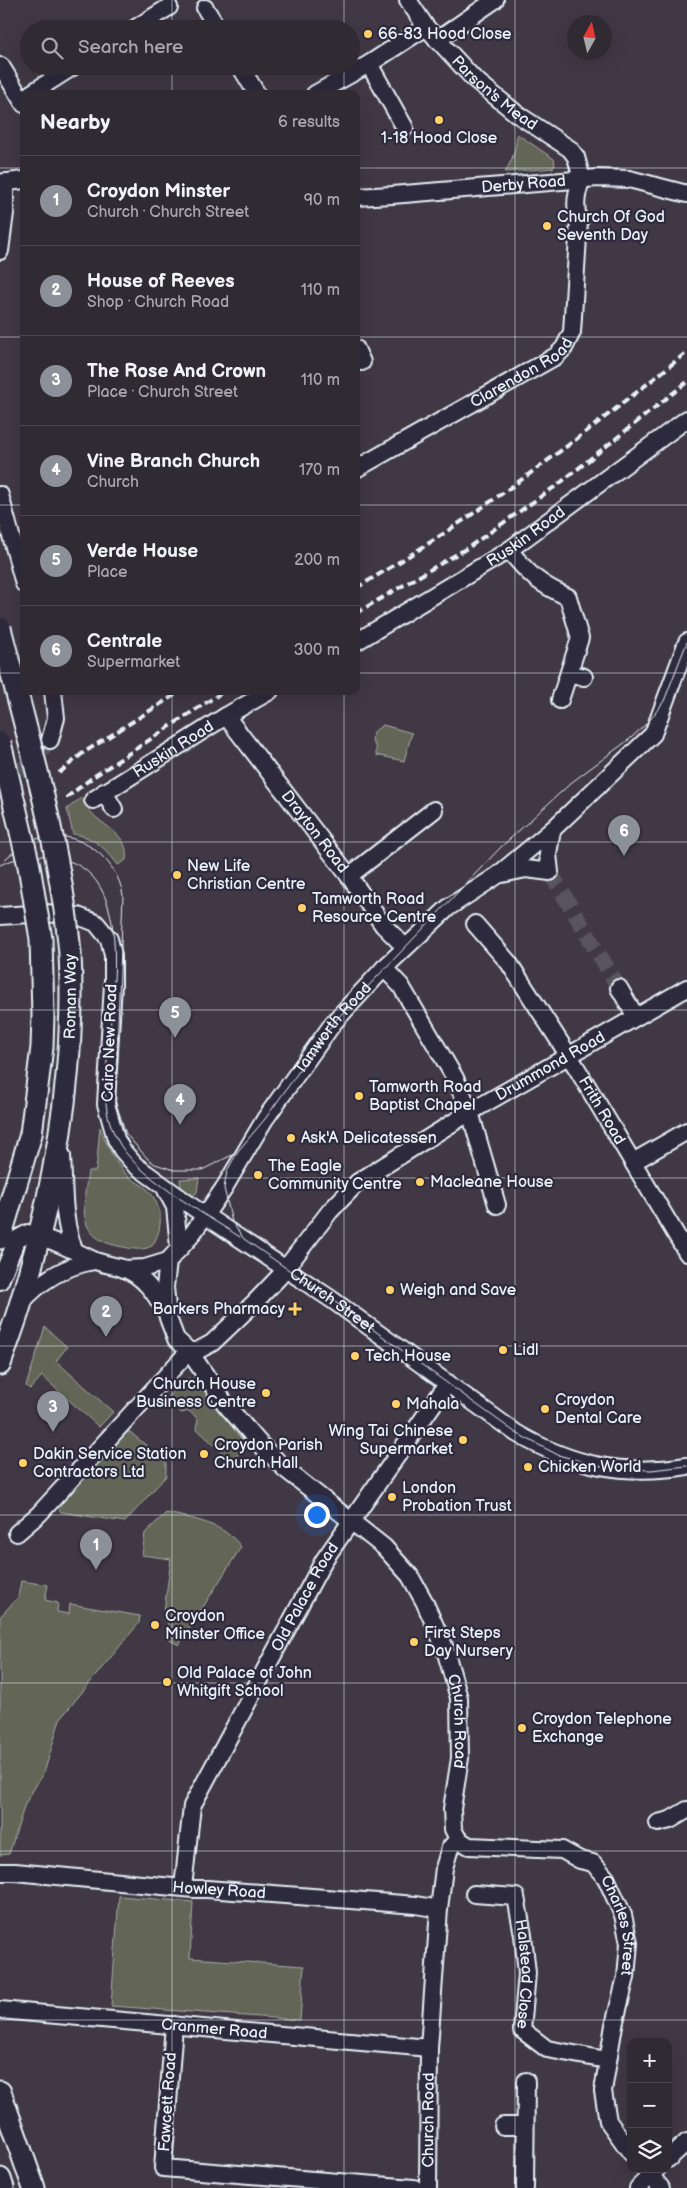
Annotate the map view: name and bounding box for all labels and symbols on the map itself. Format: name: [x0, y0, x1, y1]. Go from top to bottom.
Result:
north arrow: [567, 15, 612, 60]
place label: 66-83 Hood Close: [378, 25, 512, 44]
marker: 66-83 Hood Close: [362, 28, 374, 40]
street label: Parson's Mead: [448, 52, 541, 134]
marker: 1-18 Hood Close: [433, 114, 445, 126]
place label: 1-18 Hood Close: [381, 129, 498, 148]
street label: Derby Road: [480, 171, 567, 197]
place label: Church Of God Seventh Day: [557, 208, 665, 245]
marker: Church Of God Seventh Day: [541, 220, 553, 232]
street label: Clarendon Road: [467, 335, 577, 412]
street label: Ruskin Road: [483, 502, 569, 571]
street label: Ruskin Road: [129, 717, 217, 782]
street label: Drayton Road: [277, 787, 353, 877]
pin: 6: [608, 815, 640, 856]
place label: New Life Christian Centre: [187, 857, 306, 894]
marker: New Life Christian Centre: [171, 869, 183, 881]
place label: Tamworth Road Resource Centre: [312, 890, 437, 927]
marker: Tamworth Road Resource Centre: [296, 902, 308, 914]
street label: Roman Way: [60, 953, 81, 1040]
street label: Tamworth Road: [290, 978, 375, 1078]
street label: Cairo New Road: [98, 984, 122, 1102]
pin: 5: [159, 997, 191, 1038]
street label: Drummond Road: [492, 1027, 609, 1105]
street label: Frith Road: [574, 1073, 630, 1148]
place label: Tamworth Road Baptist Chapel: [369, 1078, 482, 1115]
pin: 4: [164, 1084, 196, 1125]
marker: Tamworth Road Baptist Chapel: [353, 1090, 365, 1102]
place label: Ask'A Delicatessen: [301, 1129, 437, 1148]
marker: Ask'A Delicatessen: [285, 1132, 297, 1144]
place label: The Eagle Community Centre: [268, 1157, 402, 1194]
marker: The Eagle Community Centre: [252, 1169, 264, 1181]
place label: Macleane House: [430, 1173, 554, 1192]
marker: Macleane House: [414, 1176, 426, 1188]
street label: Church Street: [286, 1264, 379, 1337]
place label: Weigh and Save: [400, 1281, 517, 1300]
marker: Weigh and Save: [384, 1284, 396, 1296]
pin: 2: [90, 1296, 122, 1337]
place label: Barkers Pharmacy: [152, 1300, 286, 1319]
marker: Barkers Pharmacy: [289, 1303, 301, 1315]
place label: Lidl: [513, 1341, 539, 1360]
marker: Lidl: [497, 1344, 509, 1356]
place label: Tech House: [365, 1347, 452, 1366]
marker: Tech House: [349, 1350, 361, 1362]
place label: Church House Business Centre: [136, 1375, 257, 1412]
marker: Church House Business Centre: [260, 1387, 272, 1399]
pin: 3: [37, 1391, 69, 1432]
place label: Croydon Dental Care: [555, 1391, 642, 1428]
place label: Mahala: [406, 1395, 459, 1414]
marker: Mahala: [390, 1398, 402, 1410]
marker: Croydon Dental Care: [539, 1403, 551, 1415]
place label: Wing Tai Chinese Supermarket: [328, 1422, 454, 1459]
marker: Wing Tai Chinese Supermarket: [457, 1434, 469, 1446]
place label: Croydon Parish Church Hall: [214, 1436, 323, 1473]
place label: Dakin Service Station Contractors Ltd: [33, 1445, 186, 1482]
marker: Croydon Parish Church Hall: [198, 1448, 210, 1460]
marker: Dakin Service Station Contractors Ltd: [17, 1457, 29, 1469]
place label: Chicken World: [538, 1458, 641, 1477]
marker: Chicken World: [522, 1461, 534, 1473]
place label: London Probation Trust: [402, 1479, 512, 1516]
marker: London Probation Trust: [386, 1491, 398, 1503]
your location: [304, 1502, 330, 1528]
pin: 1: [80, 1529, 112, 1570]
street label: Old Palace Road: [267, 1539, 343, 1655]
place label: Croydon Minster Office: [165, 1607, 266, 1644]
marker: Croydon Minster Office: [149, 1619, 161, 1631]
place label: First Steps Day Nursery: [424, 1624, 514, 1661]
marker: First Steps Day Nursery: [408, 1636, 420, 1648]
place label: Old Palace of John Whitgift School: [177, 1664, 312, 1701]
street label: Church Road: [443, 1672, 470, 1770]
marker: Old Palace of John Whitgift School: [161, 1676, 173, 1688]
place label: Croydon Telephone Exchange: [532, 1710, 672, 1747]
marker: Croydon Telephone Exchange: [516, 1722, 528, 1734]
street label: Charles Street: [597, 1872, 639, 1977]
street label: Howley Road: [172, 1878, 266, 1903]
street label: Halstead Close: [511, 1918, 537, 2030]
street label: Cranmer Road: [160, 2015, 268, 2043]
street label: Fawcett Road: [155, 2052, 181, 2152]
street label: Church Road: [419, 2072, 438, 2168]

